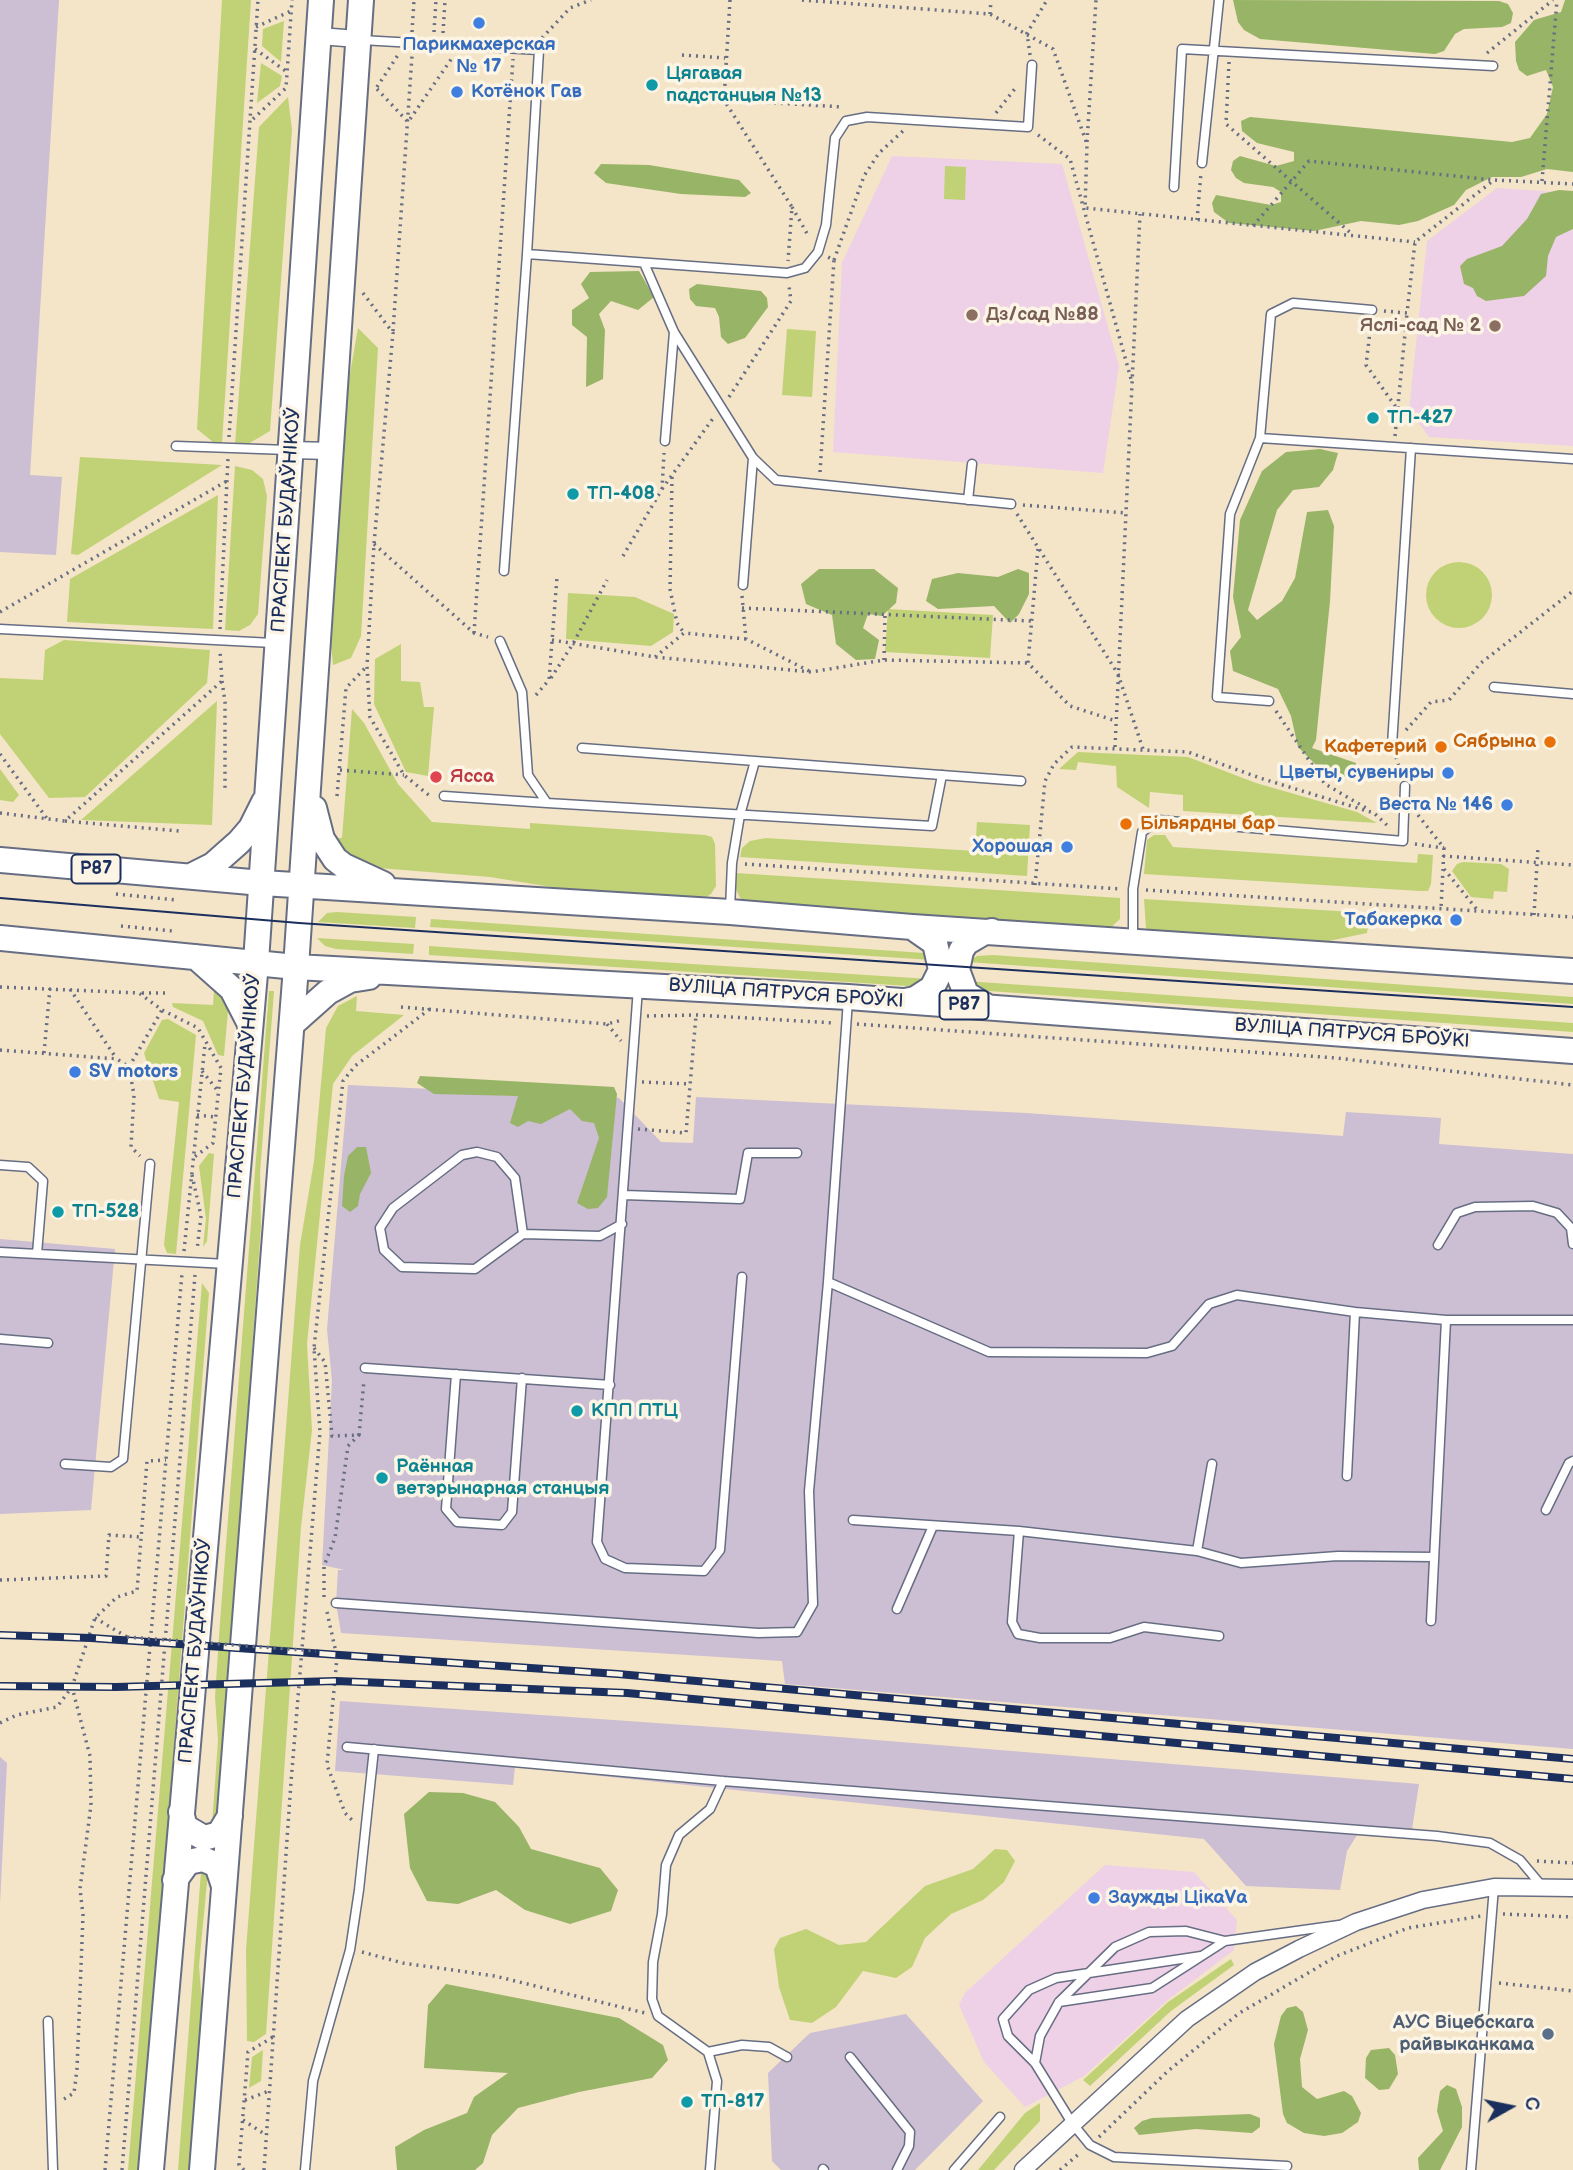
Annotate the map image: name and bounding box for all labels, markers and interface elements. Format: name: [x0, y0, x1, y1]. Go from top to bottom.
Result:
marker: Парикмахерская № 17: [471, 15, 487, 31]
place label: Парикмахерская № 17: [402, 34, 556, 78]
place label: Цягавая падстанцыя №13: [666, 63, 822, 107]
marker: Цягавая падстанцыя №13: [644, 77, 660, 93]
place label: Котёнок Гав: [471, 81, 582, 103]
marker: Котёнок Гав: [449, 84, 465, 100]
place label: Дз/сад №88: [986, 304, 1099, 326]
marker: Дз/сад №88: [964, 307, 980, 323]
place label: Яслі-сад № 2: [1360, 315, 1481, 337]
marker: Яслі-сад № 2: [1487, 318, 1503, 334]
street label: ПРАСПЕКТ БУДАЎНІКОЎ: [268, 407, 306, 633]
place label: ТП-427: [1387, 407, 1453, 429]
marker: ТП-427: [1365, 410, 1381, 426]
place label: ТП-408: [587, 483, 655, 505]
marker: ТП-408: [565, 486, 581, 502]
place label: Сябрына: [1453, 731, 1536, 753]
marker: Сябрына: [1542, 734, 1558, 750]
place label: Кафетерий: [1324, 736, 1427, 758]
marker: Кафетерий: [1433, 739, 1449, 755]
place label: Цветы, сувениры: [1279, 762, 1434, 784]
marker: Цветы, сувениры: [1440, 765, 1456, 781]
place label: Ясса: [450, 766, 494, 788]
marker: Ясса: [428, 769, 444, 785]
place label: Веста № 146: [1379, 794, 1493, 816]
marker: Веста № 146: [1499, 797, 1515, 813]
place label: Більярдны бар: [1140, 813, 1275, 835]
marker: Більярдны бар: [1118, 816, 1134, 832]
place label: Хорошая: [972, 836, 1053, 858]
marker: Хорошая: [1059, 839, 1075, 855]
road number: Р87: [72, 854, 120, 884]
place label: Табакерка: [1344, 909, 1442, 931]
marker: Табакерка: [1448, 912, 1464, 928]
street label: ПРАСПЕКТ БУДАЎНІКОЎ: [224, 973, 266, 1199]
street label: ВУЛІЦА ПЯТРУСЯ БРОЎКІ: [668, 974, 904, 1014]
road number: Р87: [940, 990, 988, 1020]
street label: ВУЛІЦА ПЯТРУСЯ БРОЎКІ: [1234, 1014, 1470, 1054]
place label: SV motors: [89, 1061, 178, 1083]
marker: SV motors: [67, 1064, 83, 1080]
place label: ТП-528: [72, 1201, 139, 1223]
marker: ТП-528: [50, 1204, 66, 1220]
place label: КПП ПТЦ: [591, 1400, 678, 1422]
marker: КПП ПТЦ: [569, 1403, 585, 1419]
place label: Раённая ветэрынарная станцыя: [396, 1456, 609, 1500]
marker: Раённая ветэрынарная станцыя: [374, 1470, 390, 1486]
street label: ПРАСПЕКТ БУДАЎНІКОЎ: [175, 1538, 217, 1764]
place label: Заужды ЦікаVа: [1108, 1887, 1247, 1909]
marker: Заужды ЦікаVа: [1086, 1890, 1102, 1906]
place label: АУС Віцебскага райвыканкама: [1393, 2012, 1534, 2056]
marker: АУС Віцебскага райвыканкама: [1540, 2026, 1556, 2042]
north arrow: [1475, 2072, 1545, 2142]
place label: ТП-817: [701, 2091, 764, 2113]
marker: ТП-817: [679, 2094, 695, 2110]
text: С: [1519, 2095, 1544, 2112]

